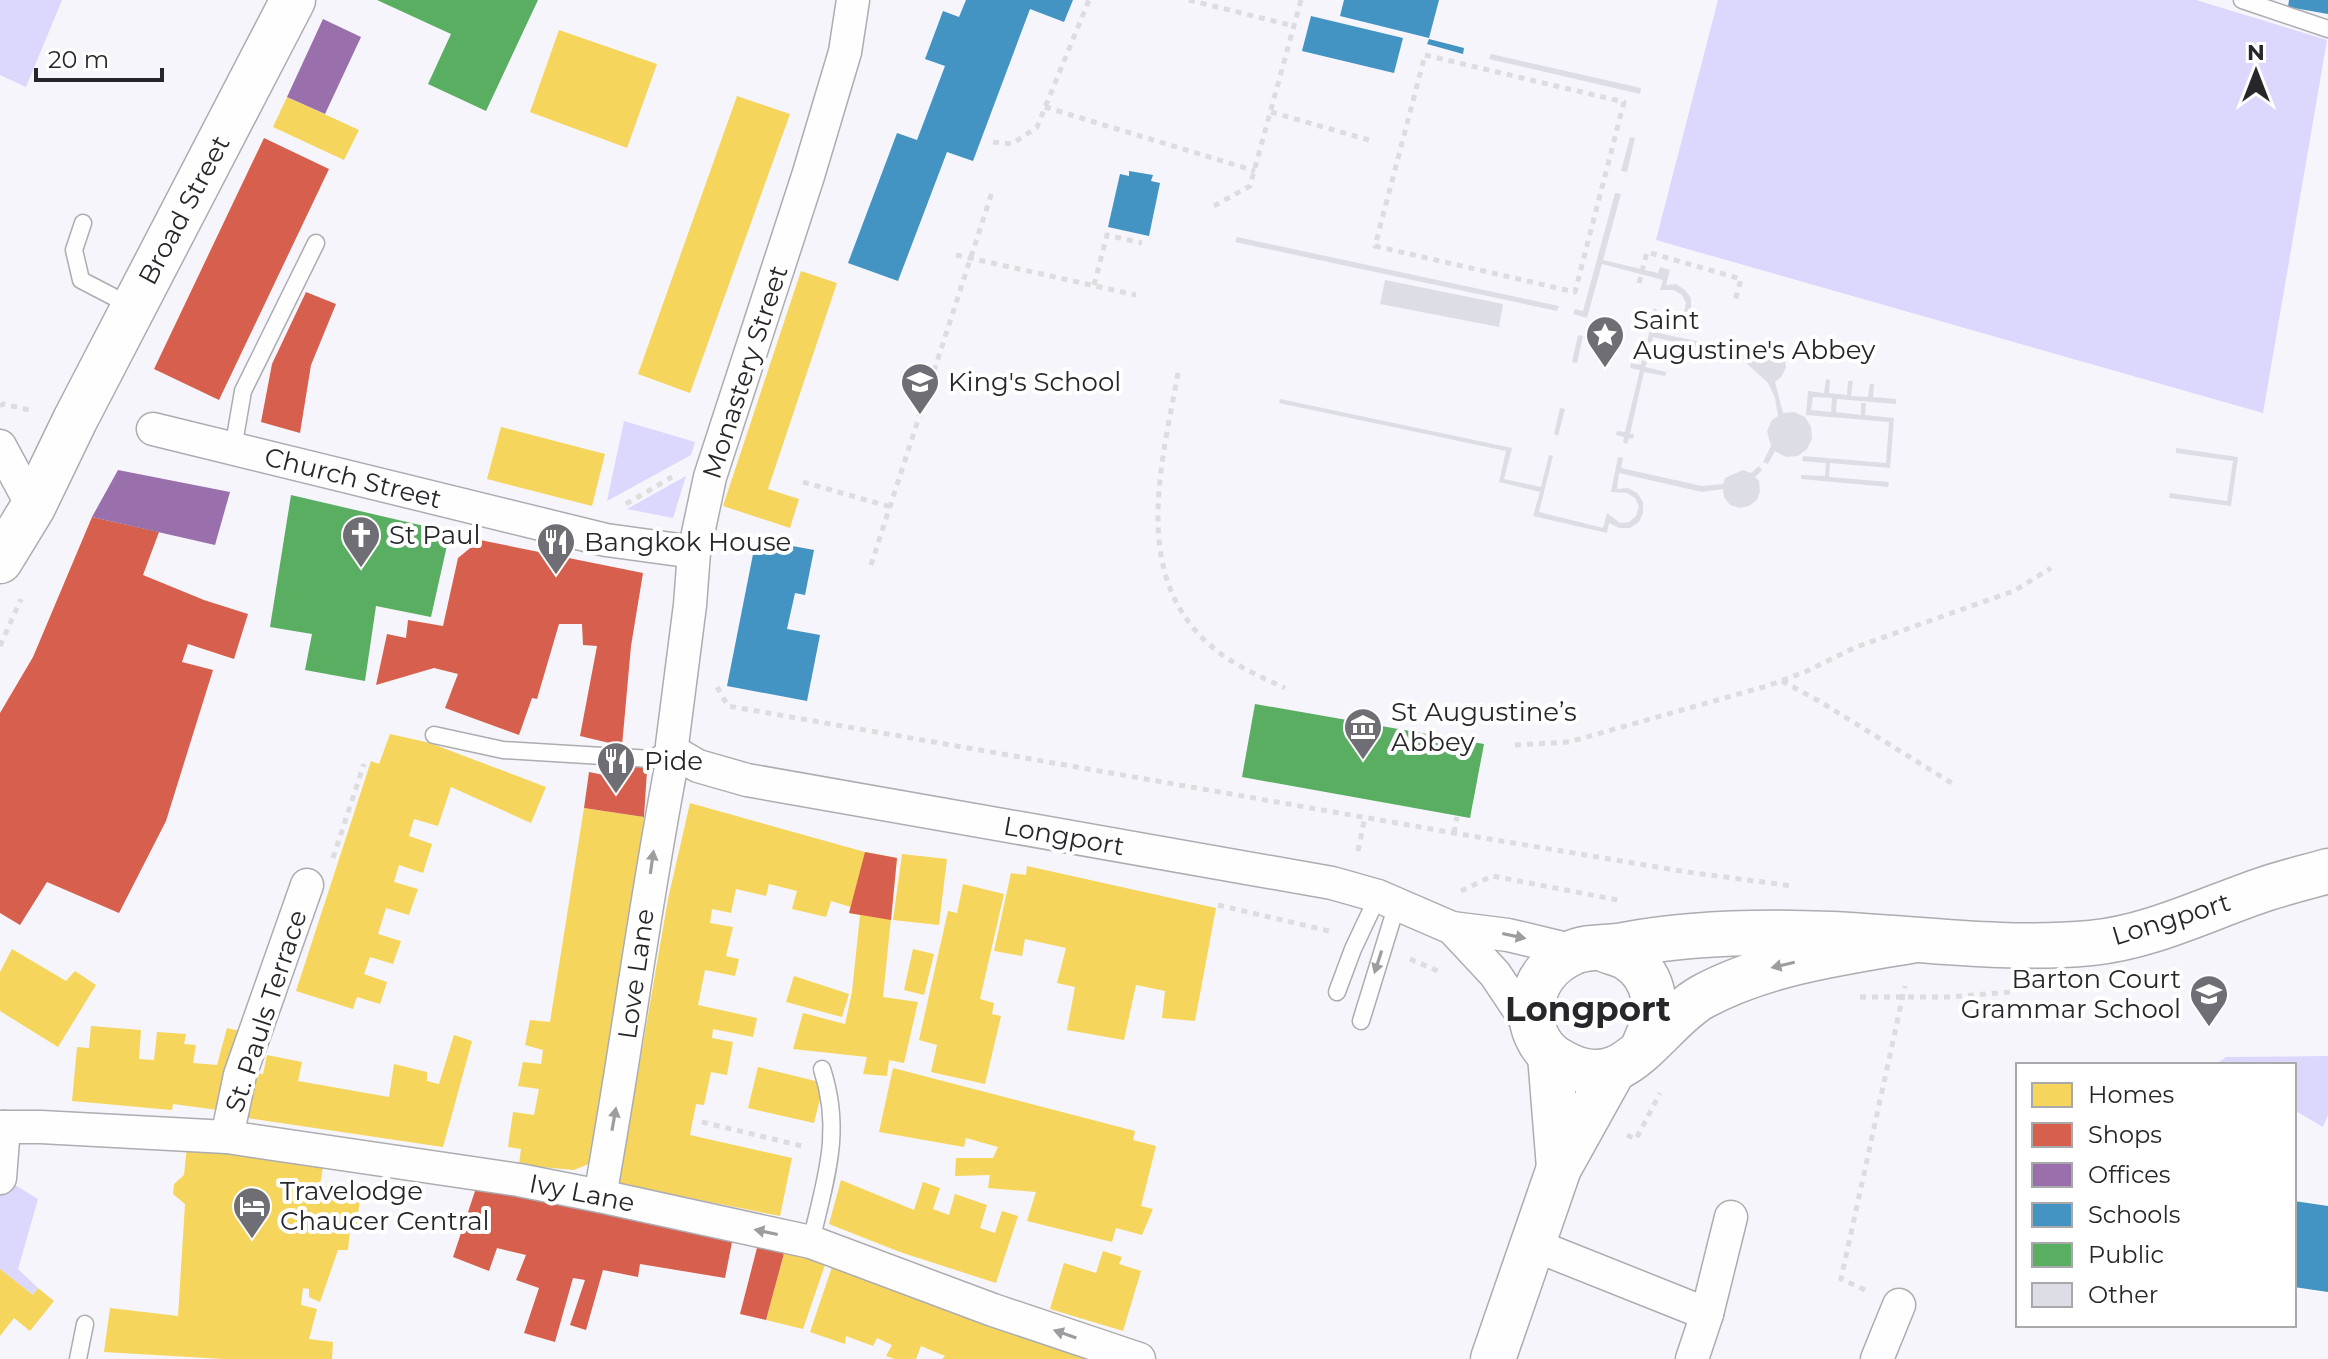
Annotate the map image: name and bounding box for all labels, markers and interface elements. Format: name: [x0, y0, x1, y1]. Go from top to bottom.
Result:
scale bar: [36, 32, 162, 82]
north arrow: [2216, 32, 2296, 112]
text: N: [2247, 39, 2265, 66]
text: 20 m: [48, 45, 109, 74]
street label: Broad Street: [131, 130, 237, 290]
street label: Monastery Street: [695, 261, 795, 483]
place label: Saint Augustine's Abbey: [1633, 304, 1876, 366]
place icon: Saint Augustine's Abbey: [1584, 314, 1626, 369]
school or university icon: King's School: [899, 361, 941, 416]
place label: King's School: [948, 366, 1121, 398]
street label: Church Street: [261, 441, 445, 515]
church icon: St Paul: [340, 514, 382, 569]
place label: St Paul: [389, 519, 480, 551]
restaurant icon: Bangkok House: [535, 521, 577, 576]
place label: Bangkok House: [584, 526, 791, 558]
place label: St Augustine’s Abbey: [1391, 696, 1577, 758]
museum icon: St Augustine’s Abbey: [1342, 706, 1384, 761]
restaurant icon: Pide: [595, 740, 637, 795]
place label: Pide: [644, 745, 703, 777]
street label: Longport: [1001, 810, 1127, 862]
one-way arrow: [646, 849, 659, 874]
street label: Longport: [2108, 886, 2234, 952]
street label: St. Pauls Terrace: [218, 906, 314, 1116]
street label: Love Lane: [611, 907, 661, 1041]
one-way arrow: [1502, 931, 1527, 943]
one-way arrow: [1372, 951, 1384, 975]
one-way arrow: [1770, 960, 1795, 972]
place label: Barton Court Grammar School: [1961, 963, 2181, 1025]
school or university icon: Barton Court Grammar School: [2188, 973, 2230, 1028]
district label: Longport: [1505, 988, 1671, 1030]
legend: [2016, 1063, 2296, 1327]
text: Homes: [2088, 1080, 2174, 1109]
one-way arrow: [609, 1106, 621, 1131]
text: Shops: [2088, 1120, 2162, 1149]
text: Offices: [2088, 1160, 2170, 1189]
street label: Ivy Lane: [527, 1167, 637, 1219]
place label: Travelodge Chaucer Central: [280, 1175, 490, 1237]
hotel icon: Travelodge Chaucer Central: [231, 1185, 273, 1240]
text: Schools: [2088, 1200, 2181, 1229]
one-way arrow: [754, 1225, 779, 1238]
text: Public: [2088, 1240, 2164, 1269]
text: Other: [2088, 1280, 2158, 1309]
one-way arrow: [1053, 1327, 1077, 1339]

